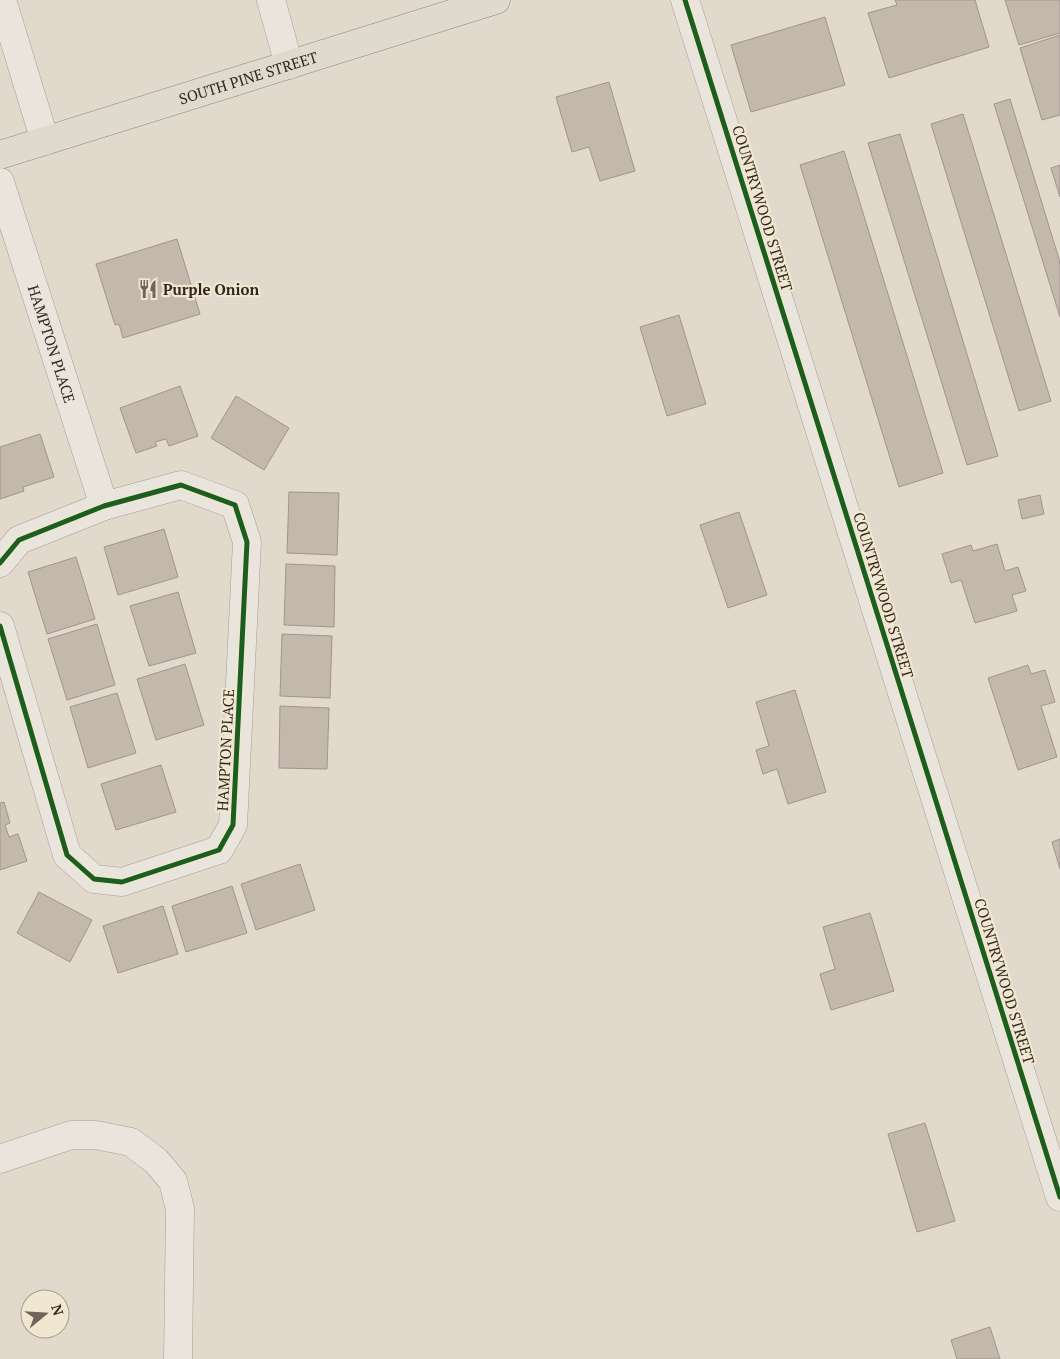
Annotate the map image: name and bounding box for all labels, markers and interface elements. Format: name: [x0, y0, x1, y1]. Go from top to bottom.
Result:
street label: SOUTH PINE STREET: [176, 46, 320, 109]
street label: COUNTRYWOOD STREET: [728, 123, 798, 293]
restaurant icon: Purple Onion: [137, 278, 159, 300]
place label: Purple Onion: [163, 279, 259, 299]
street label: HAMPTON PLACE: [24, 282, 80, 405]
street label: COUNTRYWOOD STREET: [849, 510, 919, 680]
street label: HAMPTON PLACE: [212, 688, 238, 812]
street label: COUNTRYWOOD STREET: [970, 896, 1040, 1066]
north arrow: [20, 1289, 70, 1339]
text: N: [47, 1302, 69, 1318]

